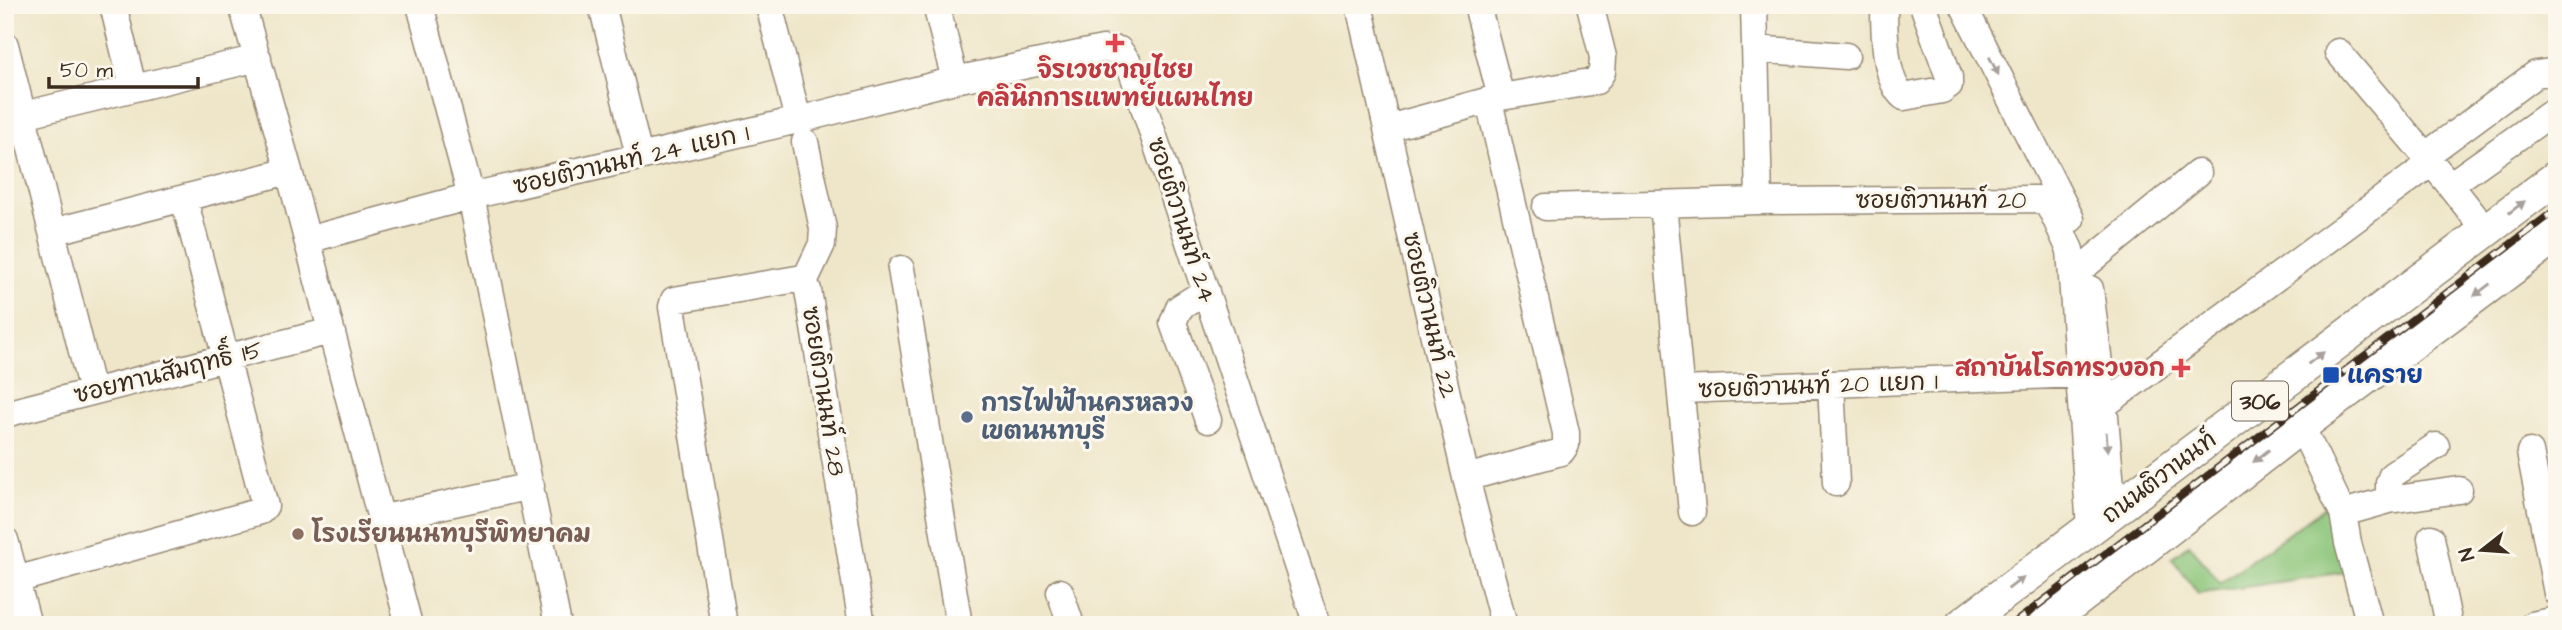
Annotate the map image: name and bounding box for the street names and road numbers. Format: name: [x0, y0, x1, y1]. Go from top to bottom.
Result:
street label: ซอยติวานนท์ 24 แยก 1: [510, 116, 752, 204]
street label: ซอยติวานนท์ 24: [1138, 133, 1224, 307]
street label: ซอยติวานนท์ 20: [1856, 184, 2026, 218]
street label: ซอยติวานนท์ 22: [1393, 229, 1465, 402]
street label: ซอยติวานนท์ 28: [793, 304, 853, 478]
street label: ซอยทานสัมฤทธิ์ 15: [69, 327, 266, 413]
street label: ซอยติวานนท์ 20 แยก 1: [1698, 365, 1938, 407]
road number: 306: [2232, 382, 2288, 420]
street label: ถนนติวานนท์: [2095, 423, 2224, 532]

